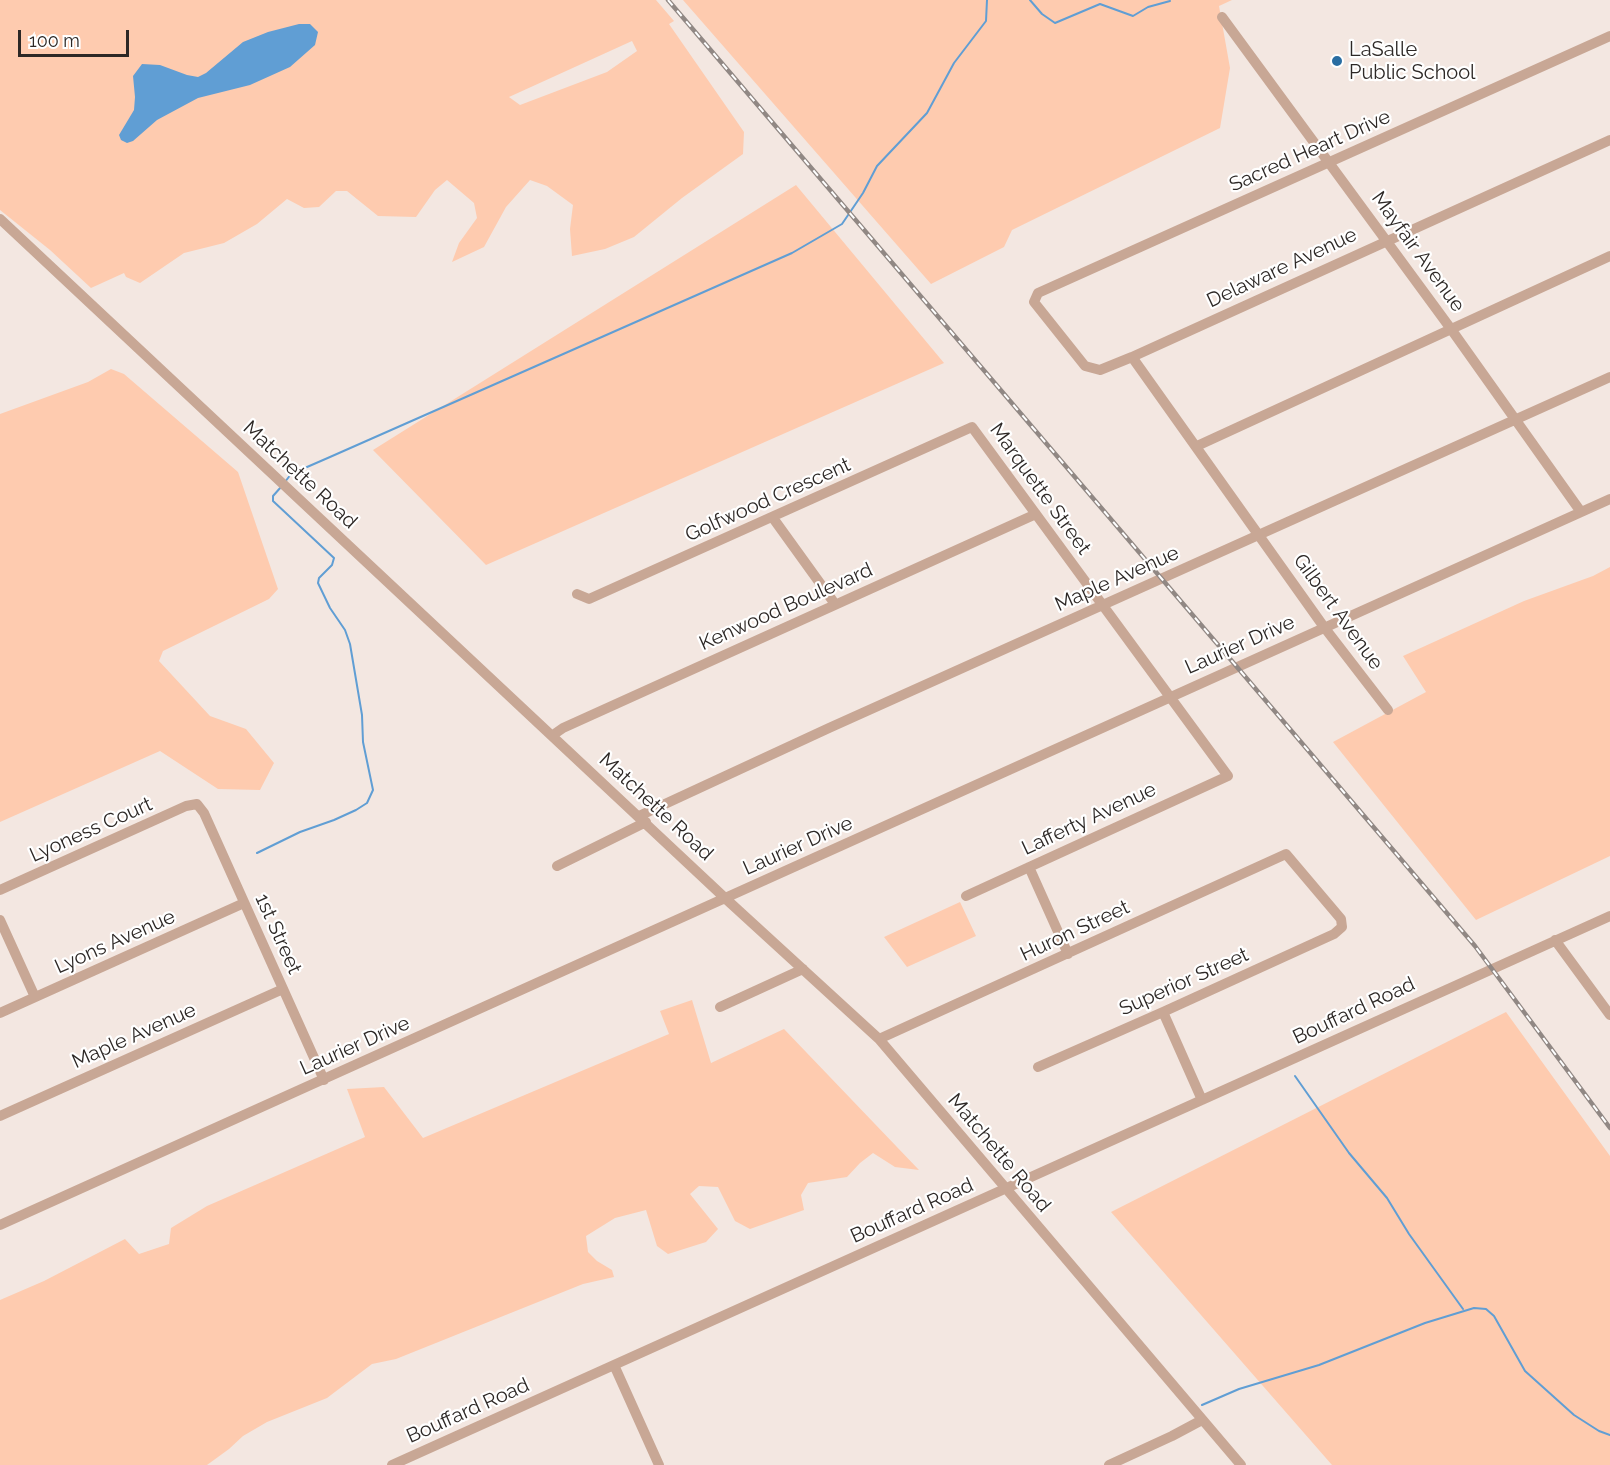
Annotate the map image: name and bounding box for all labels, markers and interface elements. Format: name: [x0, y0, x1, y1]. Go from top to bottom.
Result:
scale bar: [21, 18, 132, 56]
text: 100 m: [29, 30, 80, 51]
place label: LaSalle Public School: [1349, 38, 1476, 85]
marker: LaSalle Public School: [1330, 54, 1344, 68]
street label: Sacred Heart Drive: [1226, 105, 1394, 197]
street label: Mayfair Avenue: [1366, 187, 1470, 317]
street label: Delaware Avenue: [1203, 223, 1361, 313]
street label: Matchette Road: [238, 416, 362, 534]
street label: Marquette Street: [984, 419, 1096, 559]
street label: Golfwood Crescent: [682, 453, 854, 547]
street label: Maple Avenue: [1051, 541, 1183, 617]
street label: Gilbert Avenue: [1288, 549, 1388, 675]
street label: Kenwood Boulevard: [696, 558, 876, 656]
street label: Laurier Drive: [1181, 610, 1299, 680]
street label: Matchette Road: [594, 748, 718, 866]
street label: Lafferty Avenue: [1018, 777, 1160, 861]
street label: Lyoness Court: [26, 792, 156, 868]
street label: Laurier Drive: [739, 811, 857, 881]
street label: 1st Street: [250, 890, 306, 978]
street label: Huron Street: [1017, 895, 1133, 967]
street label: Lyons Avenue: [51, 905, 179, 979]
street label: Superior Street: [1116, 943, 1252, 1021]
street label: Bouffard Road: [1289, 972, 1419, 1050]
street label: Maple Avenue: [68, 998, 200, 1074]
street label: Laurier Drive: [296, 1011, 414, 1081]
street label: Matchette Road: [943, 1089, 1055, 1217]
street label: Bouffard Road: [847, 1173, 977, 1249]
street label: Bouffard Road: [403, 1373, 533, 1449]

